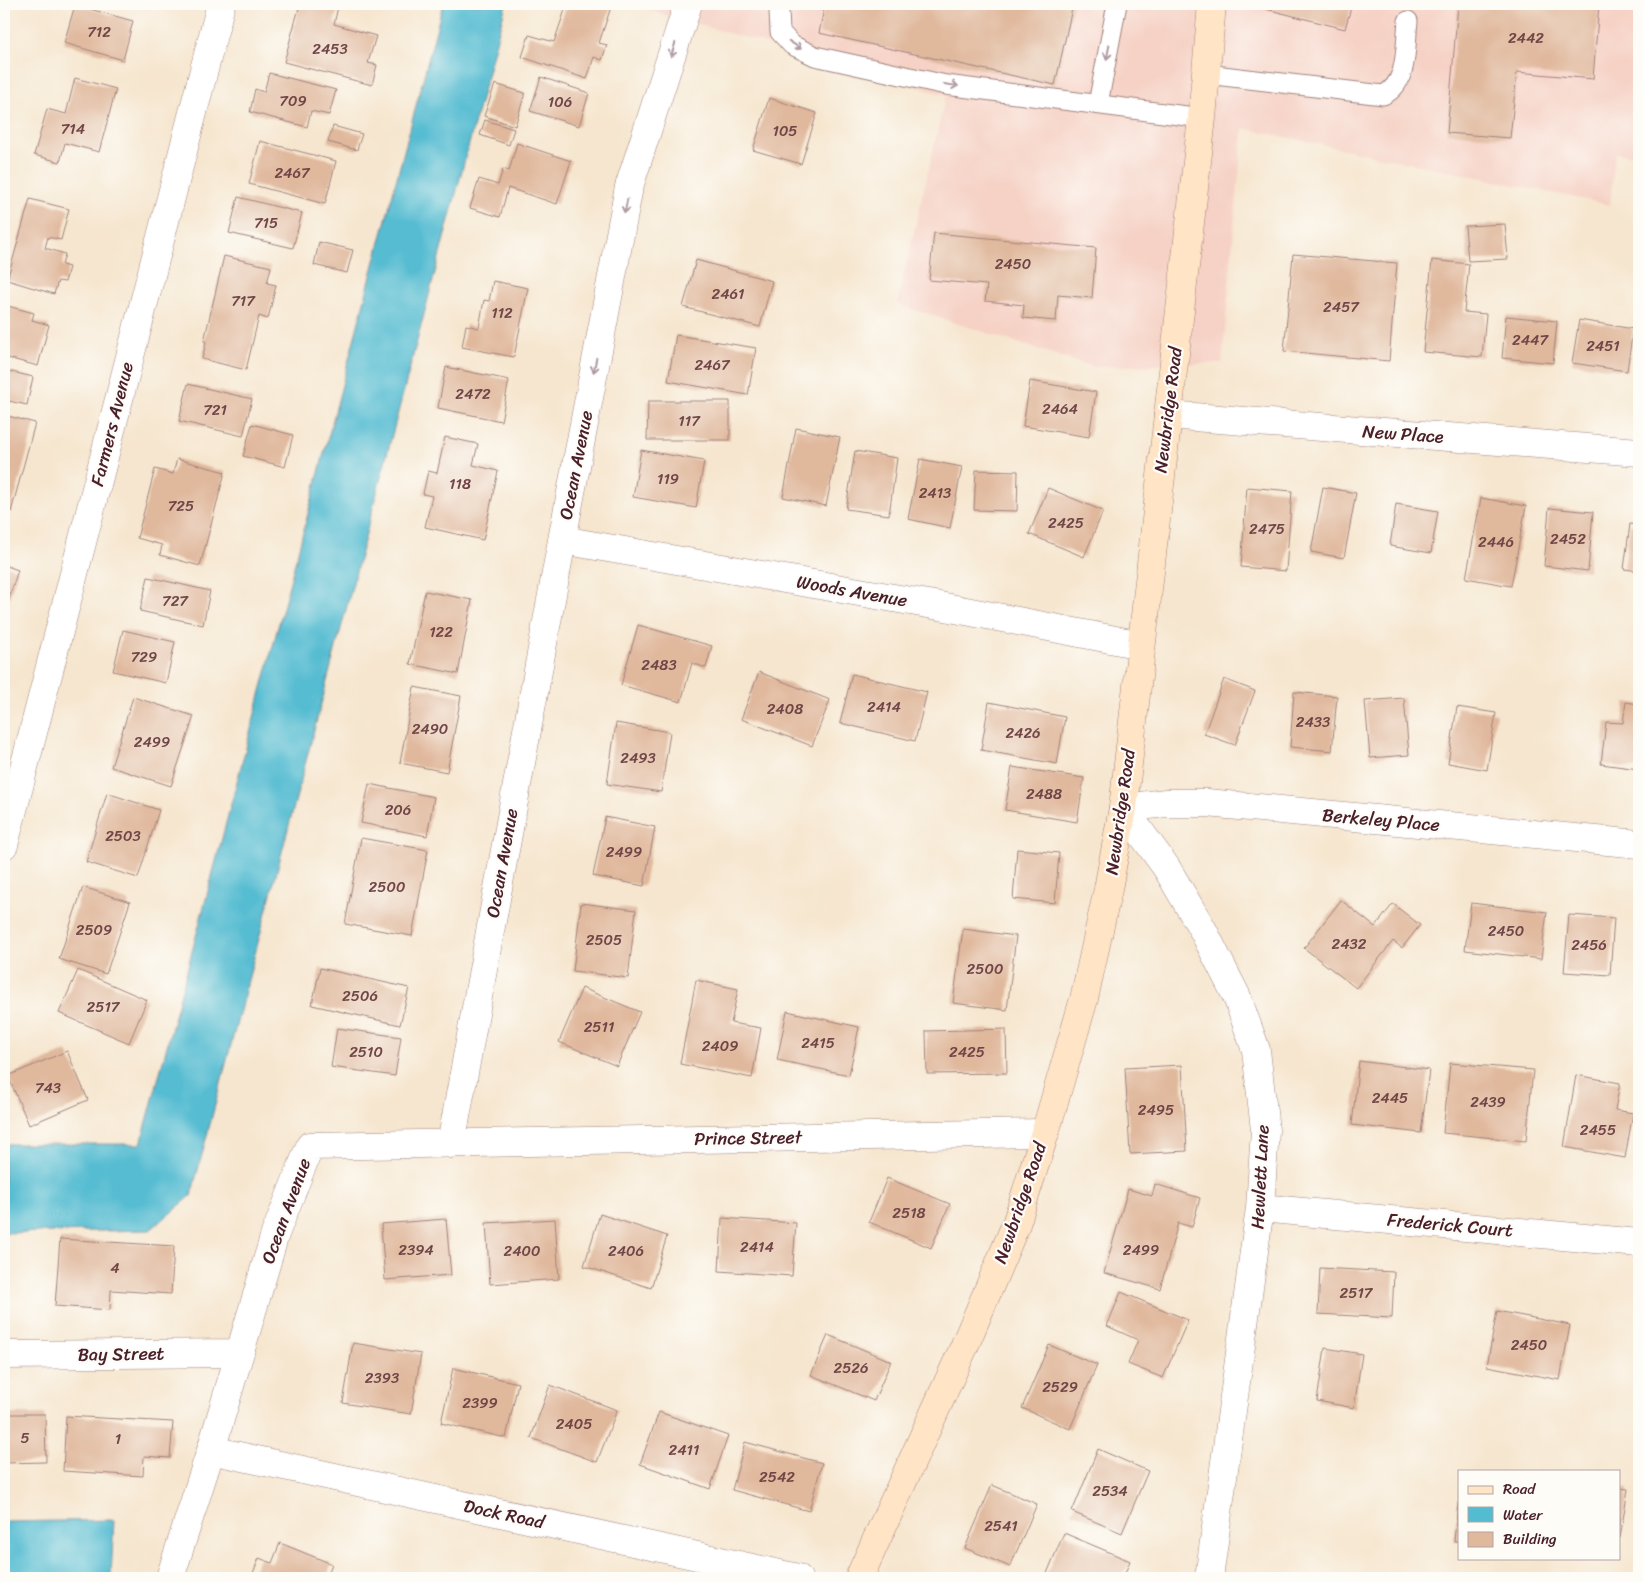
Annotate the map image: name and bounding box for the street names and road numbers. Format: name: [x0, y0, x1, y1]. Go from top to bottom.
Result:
street label: Newbridge Road: [1144, 344, 1192, 475]
street label: Farmers Avenue: [81, 358, 143, 490]
street label: Ocean Avenue: [550, 408, 602, 522]
street label: New Place: [1361, 415, 1445, 453]
street label: Woods Avenue: [794, 566, 910, 616]
street label: Newbridge Road: [1095, 746, 1145, 877]
street label: Berkeley Place: [1321, 799, 1441, 841]
street label: Ocean Avenue: [477, 806, 527, 920]
street label: Prince Street: [694, 1121, 803, 1155]
street label: Hewlett Lane: [1241, 1124, 1279, 1230]
street label: Newbridge Road: [984, 1136, 1056, 1268]
street label: Ocean Avenue: [252, 1154, 320, 1268]
street label: Frederick Court: [1386, 1204, 1514, 1246]
street label: Bay Street: [77, 1337, 165, 1371]
street label: Dock Road: [461, 1490, 549, 1538]

